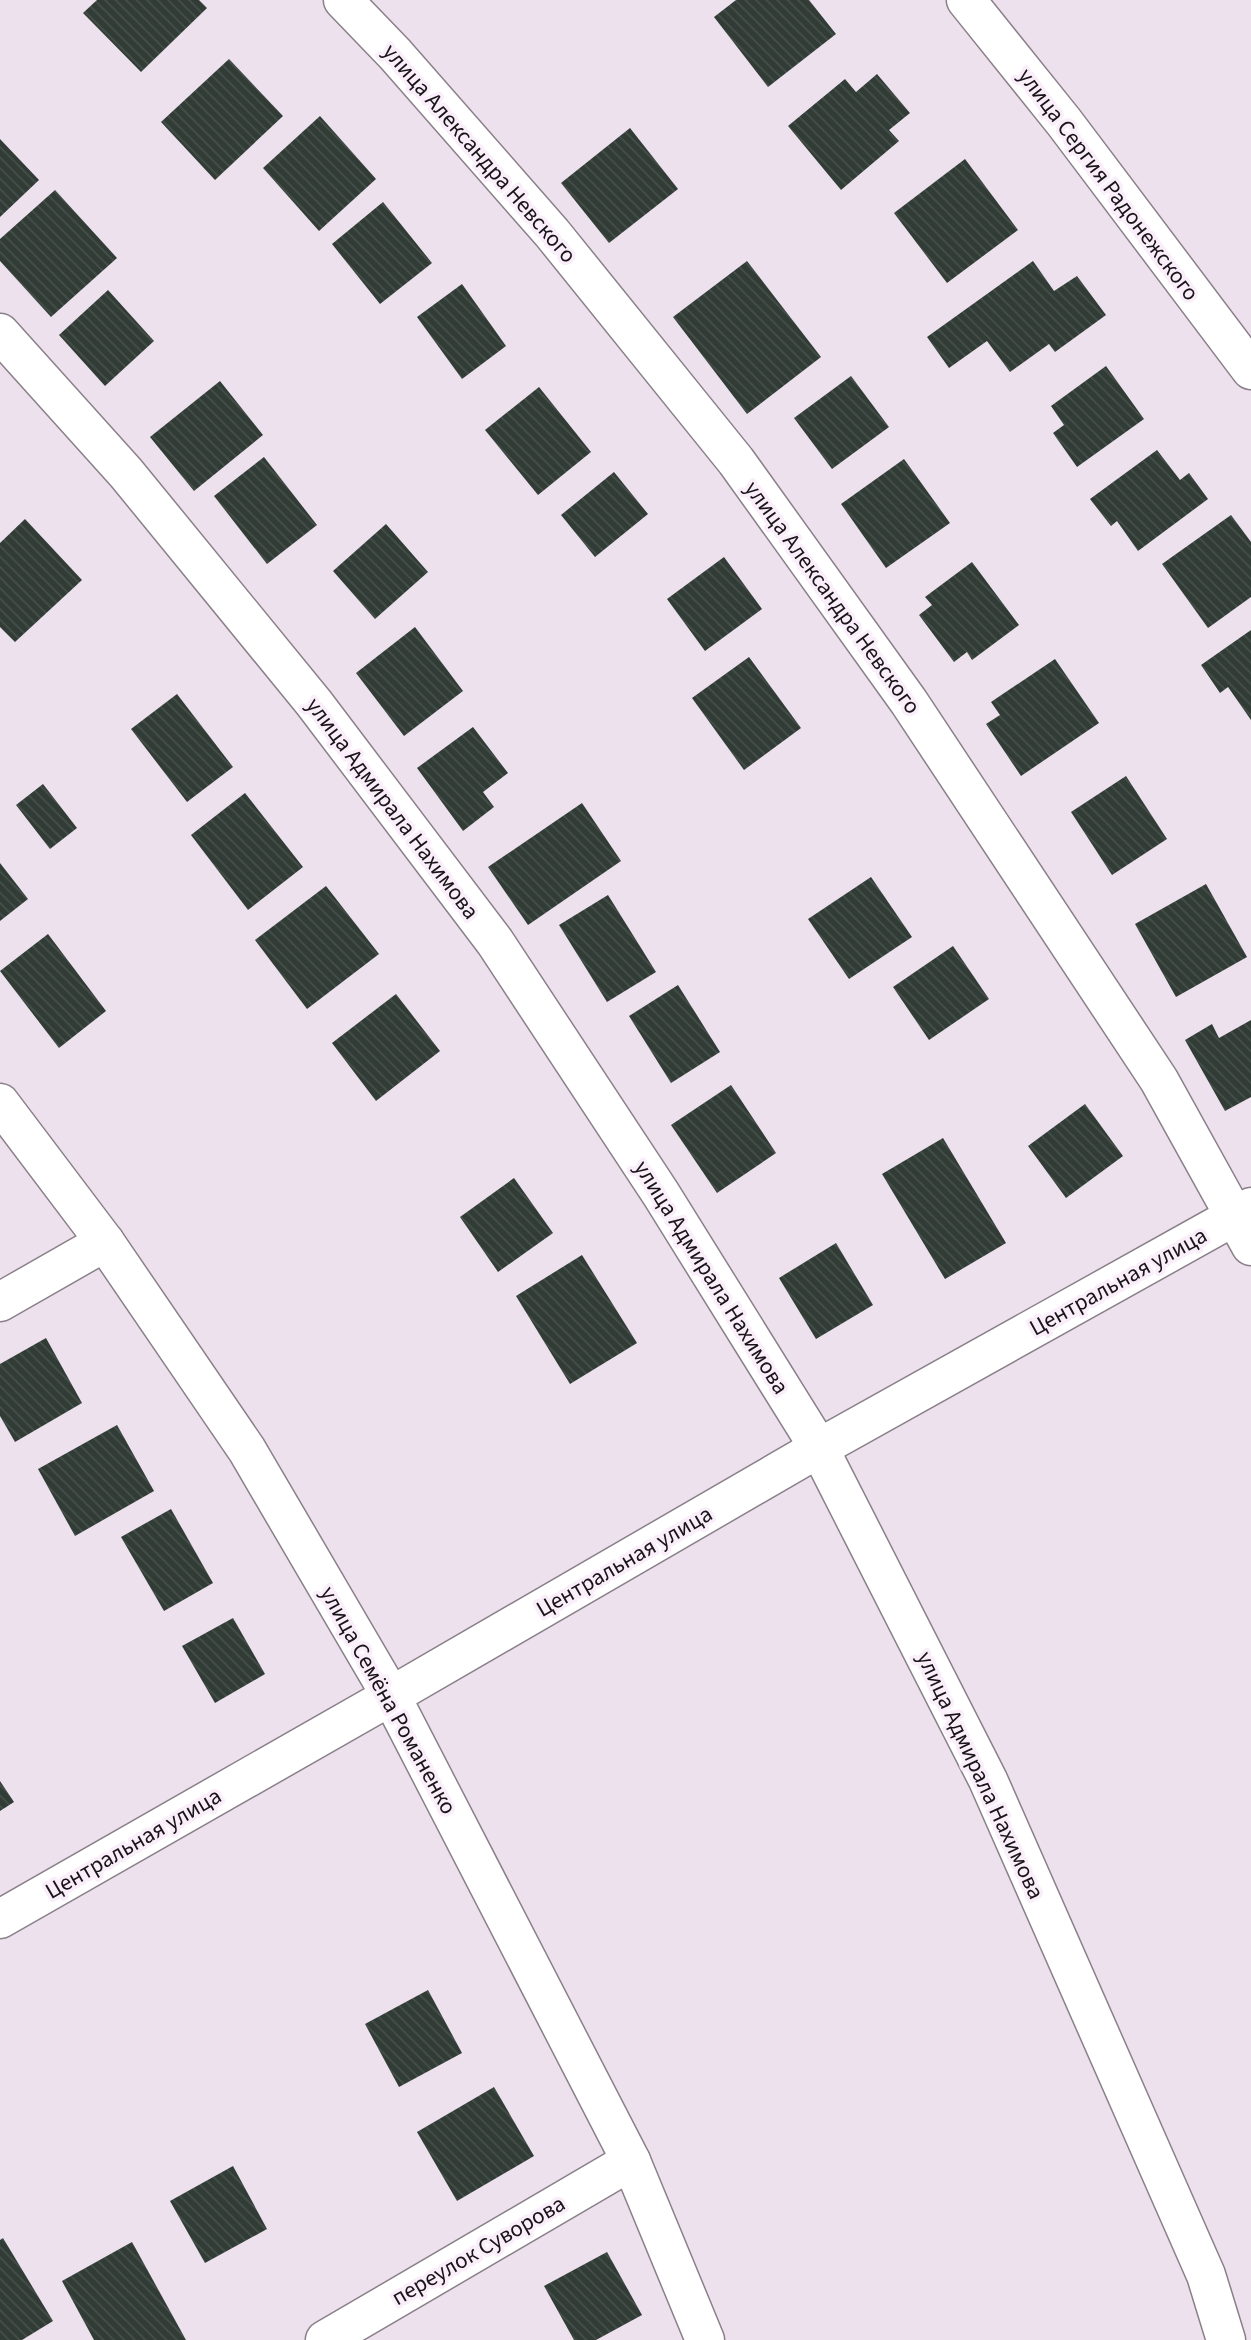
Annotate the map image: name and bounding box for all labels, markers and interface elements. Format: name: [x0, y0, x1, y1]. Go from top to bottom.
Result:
street label: улица Александра Невского: [375, 36, 584, 270]
street label: улица Сергия Радонежского: [1010, 61, 1207, 308]
street label: улица Александра Невского: [737, 474, 929, 721]
street label: улица Адмирала Нахимова: [298, 690, 487, 926]
street label: улица Адмирала Нахимова: [626, 1154, 797, 1401]
street label: Центральная улица: [1023, 1219, 1213, 1344]
street label: Центральная улица: [530, 1497, 719, 1625]
street label: улица Семёна Романенко: [312, 1580, 465, 1820]
street label: улица Адмирала Нахимова: [908, 1646, 1053, 1905]
street label: Центральная улица: [39, 1779, 228, 1907]
street label: переулок Суворова: [385, 2187, 571, 2314]

